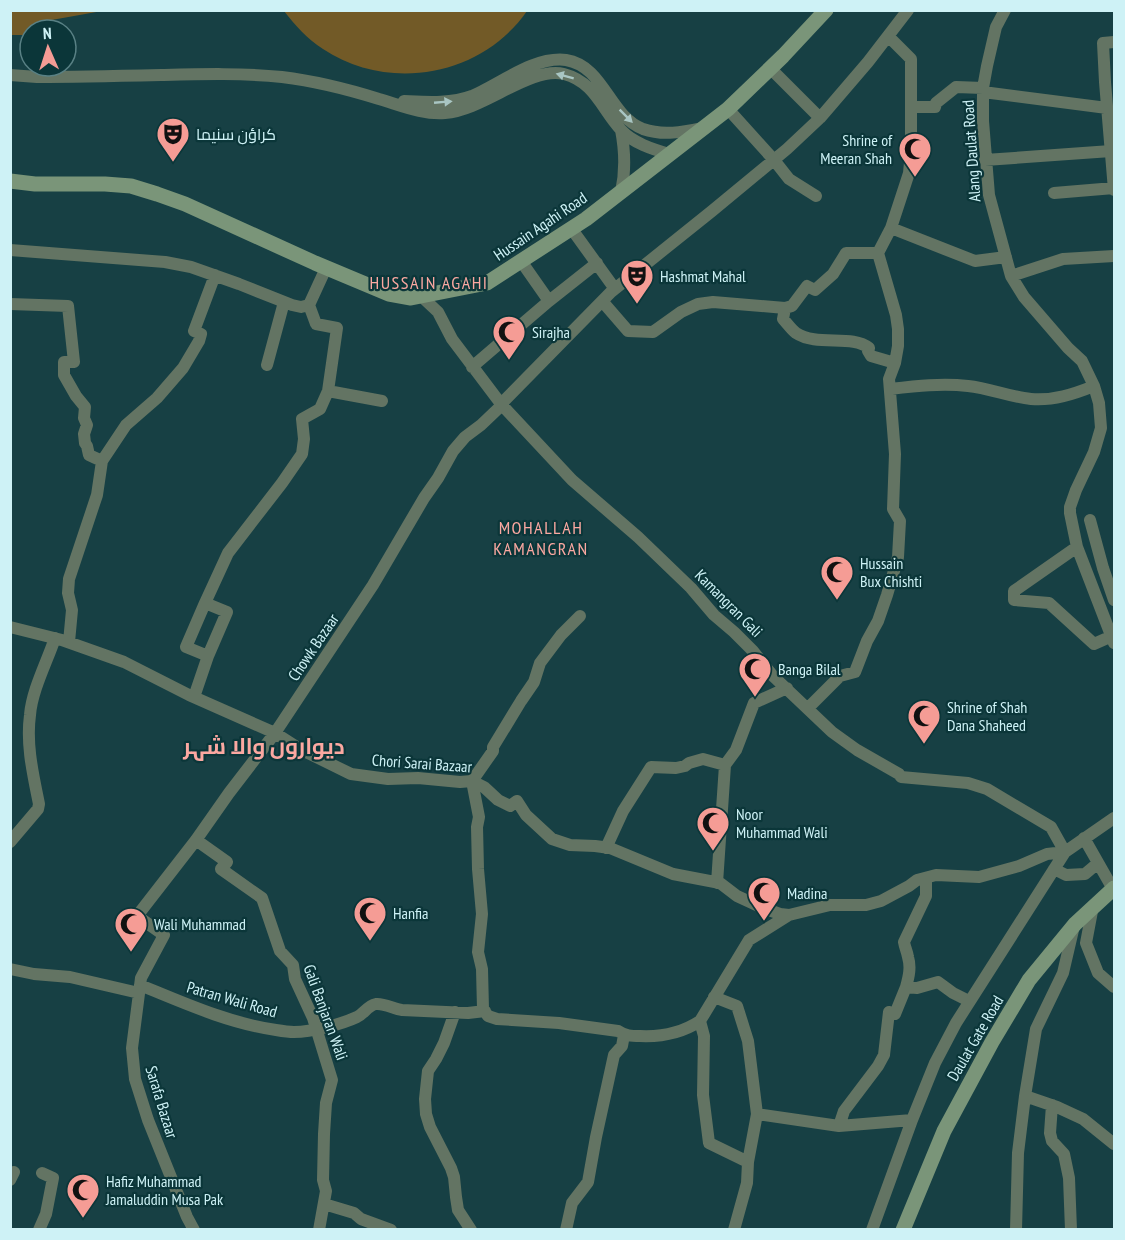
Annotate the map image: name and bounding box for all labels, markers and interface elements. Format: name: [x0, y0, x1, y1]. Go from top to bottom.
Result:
north arrow: [18, 18, 78, 78]
text: N: [42, 23, 52, 43]
one-way arrow: [556, 71, 574, 81]
one-way arrow: [433, 97, 452, 106]
street label: Alang Daulat Road: [957, 99, 985, 203]
one-way arrow: [619, 109, 634, 123]
theatre icon: کراؤن سنیما: [155, 116, 191, 163]
place label: کراؤن سنیما: [196, 124, 276, 145]
place label: Shrine of Meeran Shah: [820, 130, 893, 168]
mosque icon: Shrine of Meeran Shah: [897, 131, 933, 178]
street label: Hussain Agahi Road: [490, 187, 590, 265]
theatre icon: Hashmat Mahal: [619, 258, 655, 305]
place label: Hashmat Mahal: [660, 266, 746, 286]
district label: HUSSAIN AGAHI: [369, 271, 489, 294]
mosque icon: Sirajha: [491, 314, 527, 361]
place label: Sirajha: [532, 322, 570, 342]
district label: MOHALLAH KAMANGRAN: [493, 516, 589, 560]
place label: Hussain Bux Chishti: [860, 553, 922, 591]
mosque icon: Hussain Bux Chishti: [819, 554, 855, 601]
street label: Kamangran Gali: [691, 565, 767, 641]
street label: Chowk Bazaar: [283, 609, 343, 684]
mosque icon: Banga Bilal: [737, 651, 773, 698]
place label: Banga Bilal: [778, 659, 841, 679]
place label: Shrine of Shah Dana Shaheed: [947, 697, 1027, 735]
mosque icon: Shrine of Shah Dana Shaheed: [906, 698, 942, 745]
district label: دیواروں والا شہر: [182, 732, 345, 761]
street label: Chori Sarai Bazaar: [371, 750, 473, 777]
place label: Noor Muhammad Wali: [736, 804, 828, 842]
mosque icon: Noor Muhammad Wali: [695, 805, 731, 852]
mosque icon: Madina: [746, 875, 782, 922]
place label: Madina: [787, 883, 827, 903]
mosque icon: Hanfia: [352, 895, 388, 942]
place label: Hanfia: [393, 903, 428, 923]
mosque icon: Wali Muhammad: [113, 906, 149, 953]
place label: Wali Muhammad: [154, 914, 246, 934]
street label: Gali Banjaran Wali: [299, 961, 353, 1063]
street label: Patran Wali Road: [185, 977, 280, 1021]
street label: Daulat Gate Road: [942, 992, 1008, 1084]
street label: Sarafa Bazaar: [141, 1063, 183, 1141]
place label: Hafiz Muhammad Jamaluddin Musa Pak: [105, 1171, 224, 1209]
mosque icon: Hafiz Muhammad Jamaluddin Musa Pak: [65, 1172, 101, 1219]

